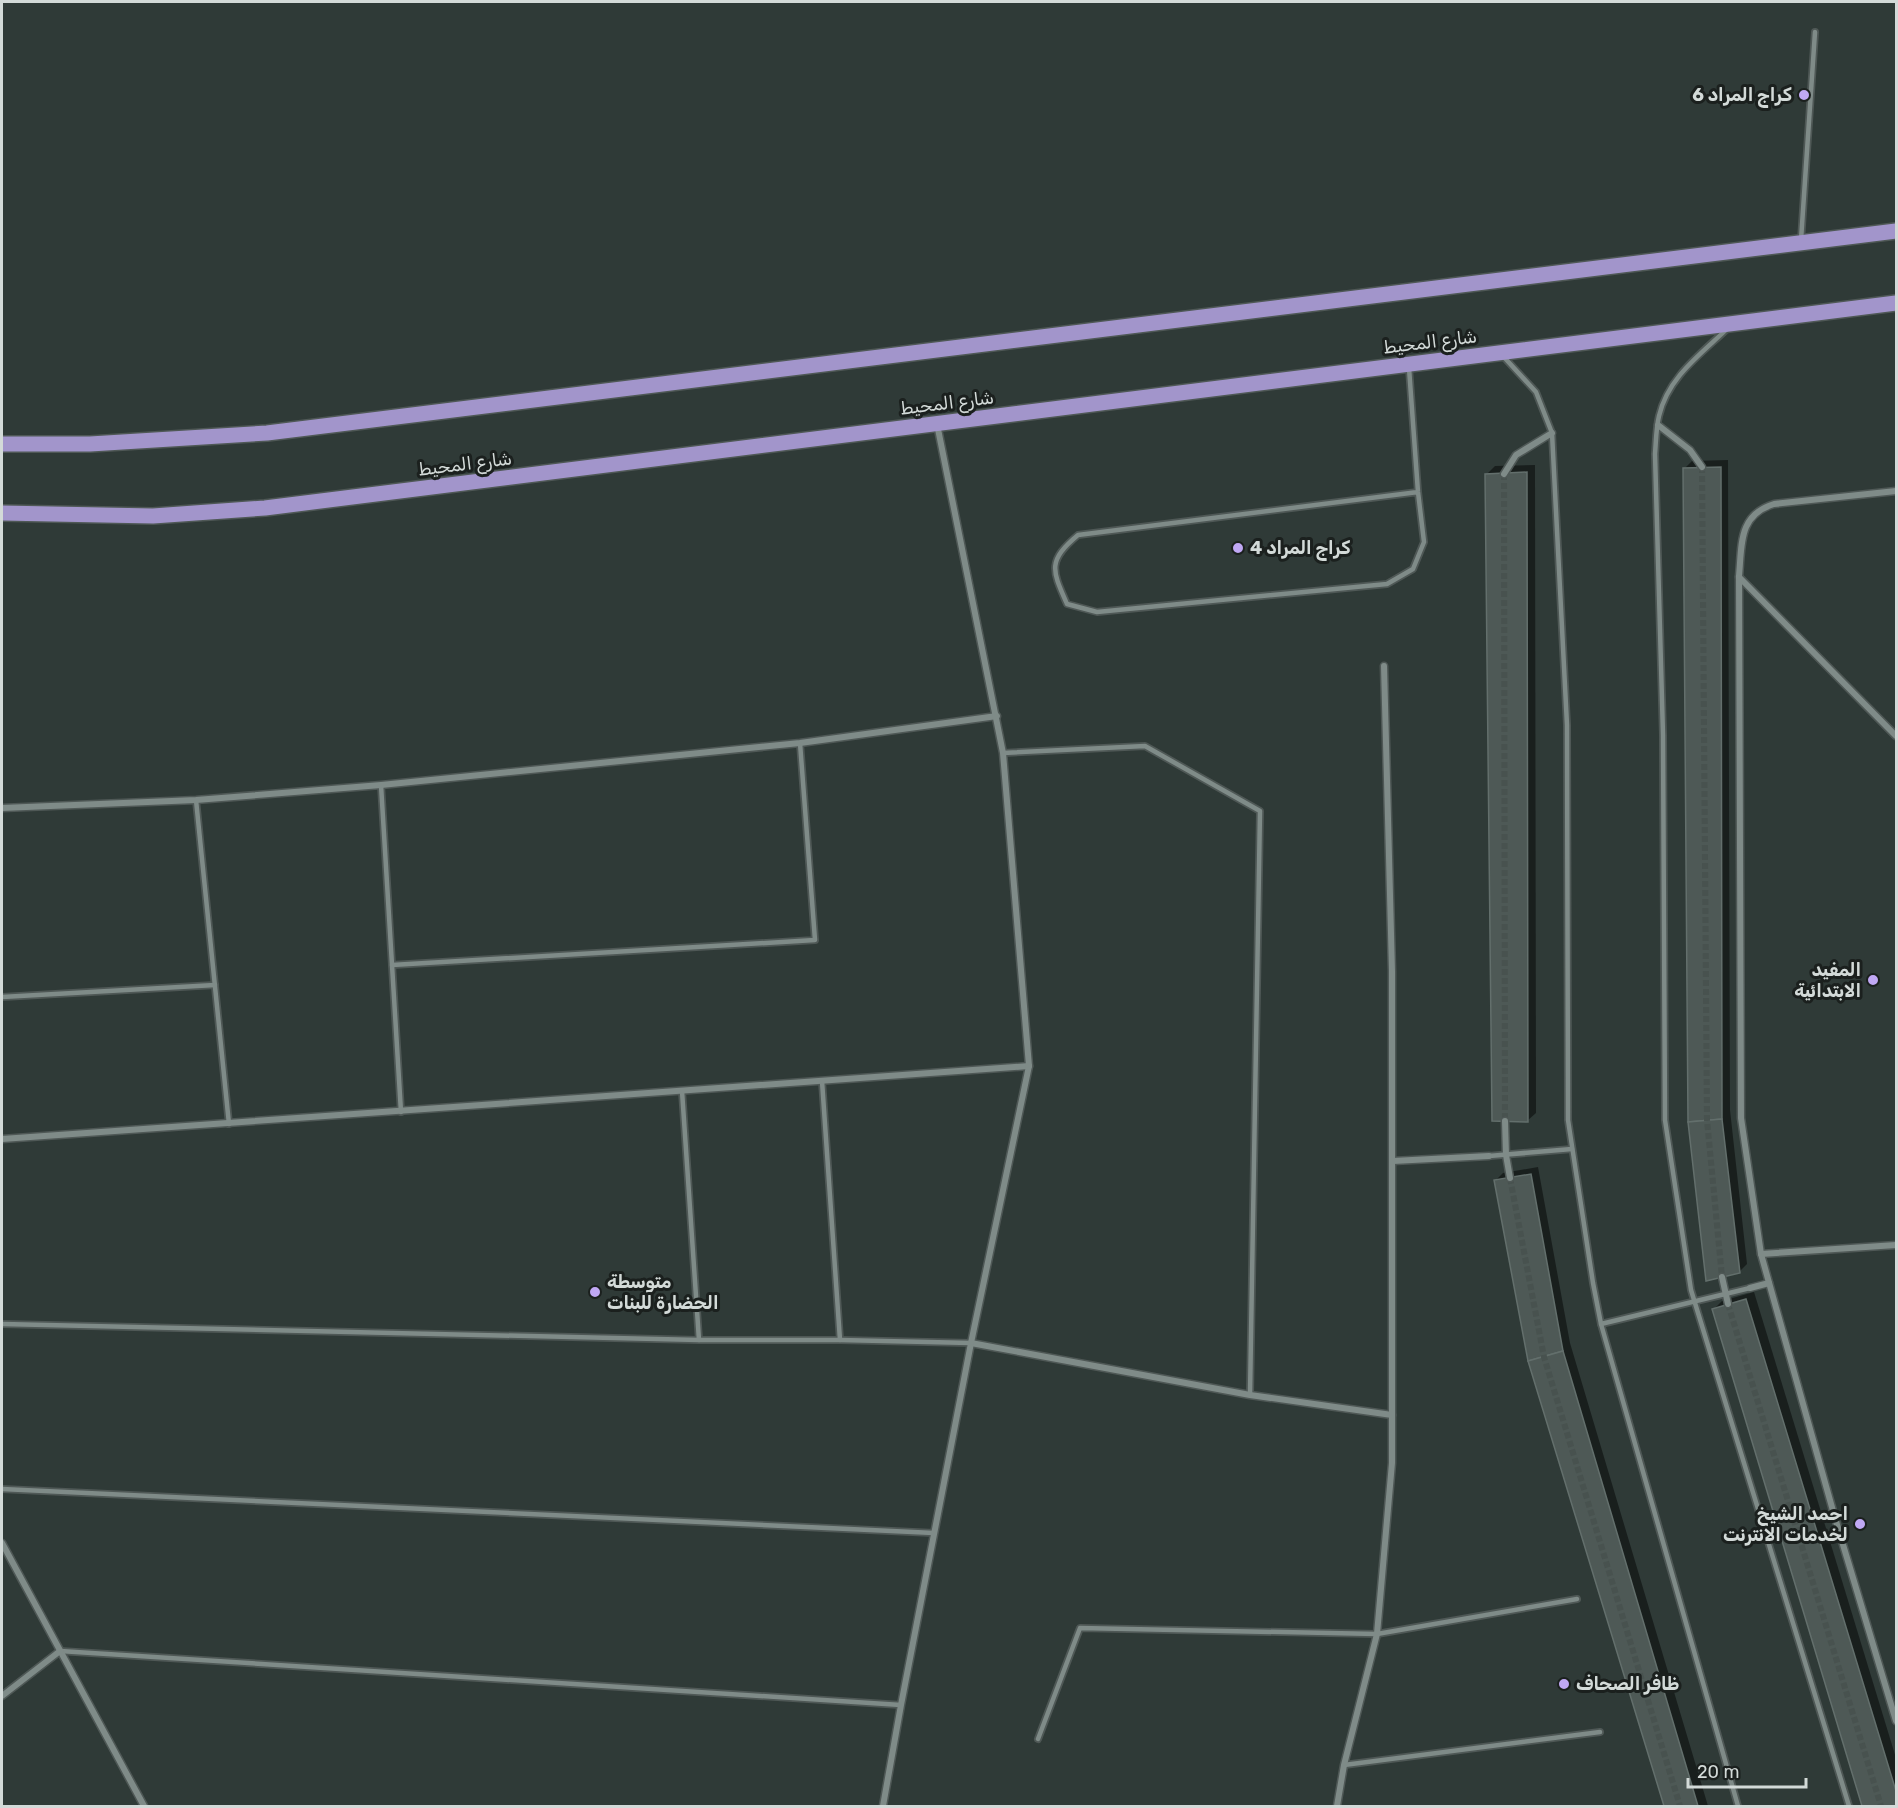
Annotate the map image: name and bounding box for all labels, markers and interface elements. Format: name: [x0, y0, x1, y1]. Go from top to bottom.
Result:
place label: كراج المراد 6: [1692, 84, 1792, 108]
marker: كراج المراد 6: [1797, 88, 1811, 102]
street label: شارع المحيط: [1382, 325, 1478, 360]
street label: شارع المحيط: [899, 386, 995, 421]
street label: شارع المحيط: [417, 447, 513, 482]
place label: كراج المراد 4: [1250, 537, 1350, 561]
marker: كراج المراد 4: [1231, 541, 1245, 555]
place label: المفيد الابتدائية: [1794, 959, 1861, 1002]
marker: المفيد الابتدائية: [1866, 973, 1880, 987]
place label: متوسطة الحضارة للبنات: [607, 1271, 719, 1314]
marker: متوسطة الحضارة للبنات: [588, 1285, 602, 1299]
place label: احمد الشيخ لخدمات الانترنت: [1723, 1503, 1848, 1546]
marker: احمد الشيخ لخدمات الانترنت: [1853, 1517, 1867, 1531]
place label: ظافر الصحاف: [1576, 1673, 1679, 1695]
marker: ظافر الصحاف: [1557, 1677, 1571, 1691]
scale bar: [1688, 1751, 1806, 1789]
text: 20 m: [1697, 1761, 1739, 1783]

